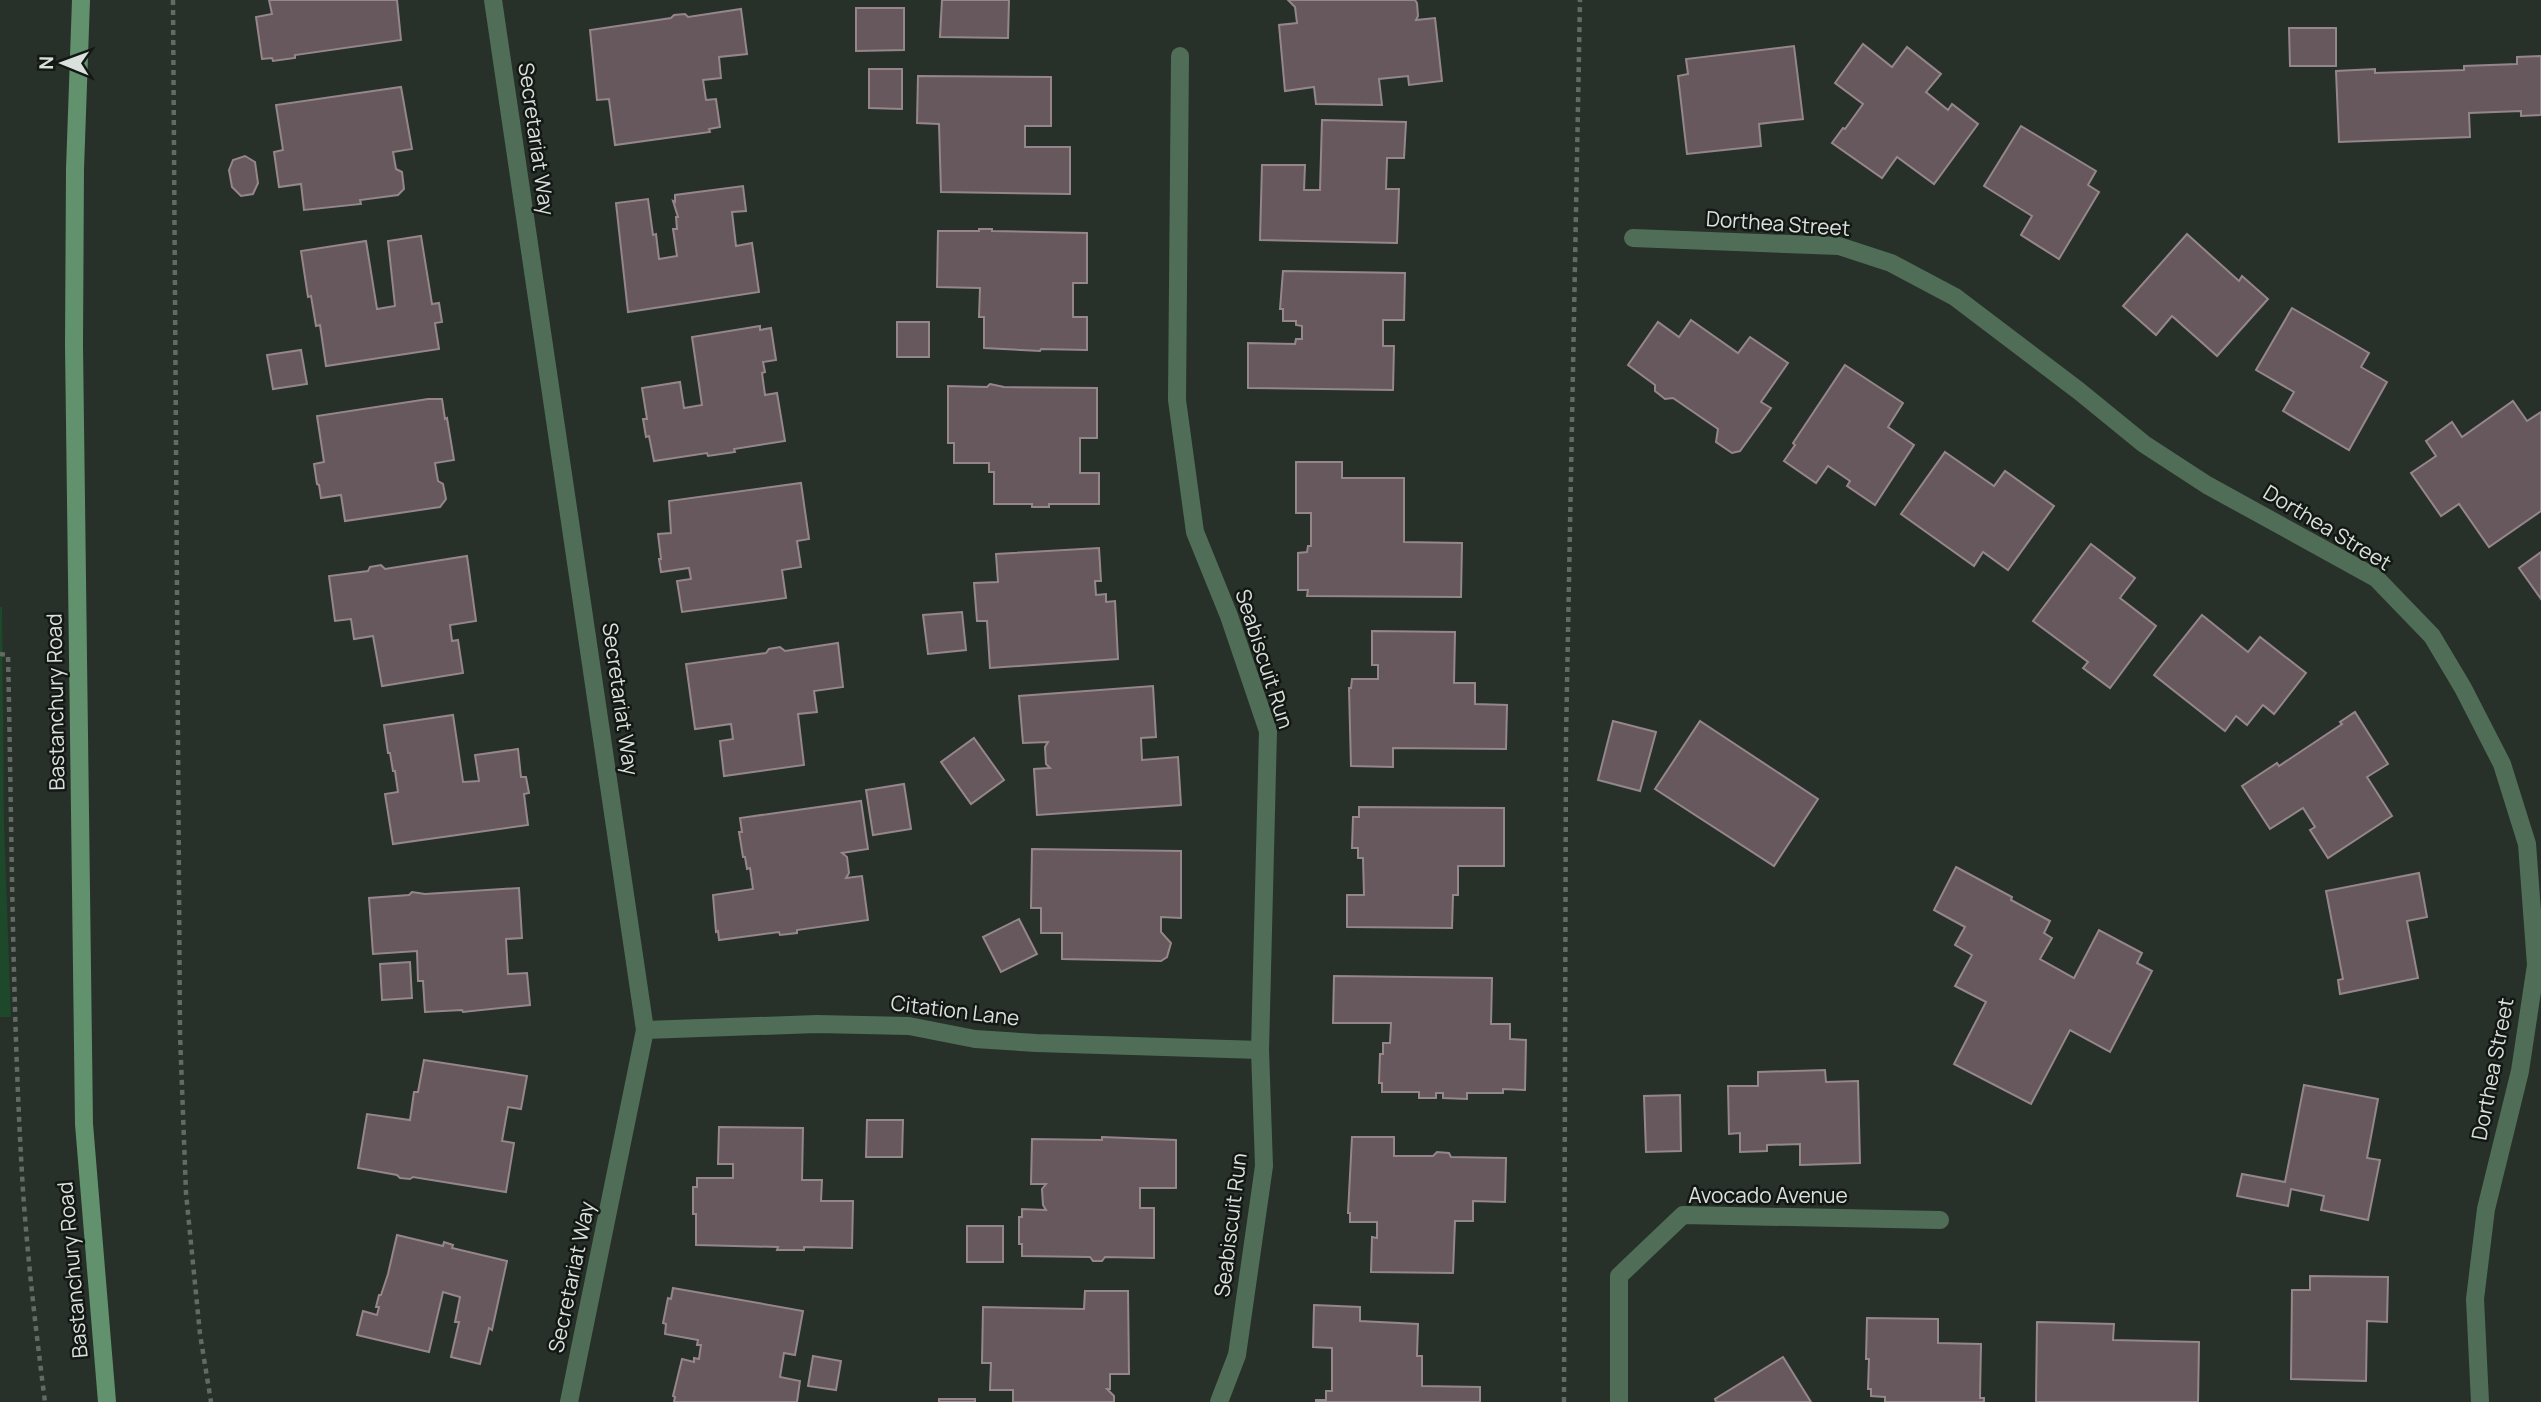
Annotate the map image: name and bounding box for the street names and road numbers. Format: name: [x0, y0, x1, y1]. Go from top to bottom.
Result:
street label: Secretariat Way: [512, 61, 562, 217]
street label: Dorthea Street: [1705, 204, 1851, 242]
street label: Dorthea Street: [2258, 478, 2397, 576]
street label: Seabiscuit Run: [1229, 585, 1301, 732]
street label: Bastanchury Road: [39, 613, 71, 791]
street label: Secretariat Way: [596, 621, 646, 777]
street label: Citation Lane: [889, 988, 1021, 1032]
street label: Dorthea Street: [2464, 995, 2520, 1142]
street label: Seabiscuit Run: [1207, 1151, 1253, 1298]
street label: Bastanchury Road: [50, 1181, 94, 1360]
street label: Avocado Avenue: [1688, 1181, 1848, 1209]
street label: Secretariat Way: [541, 1199, 601, 1355]

